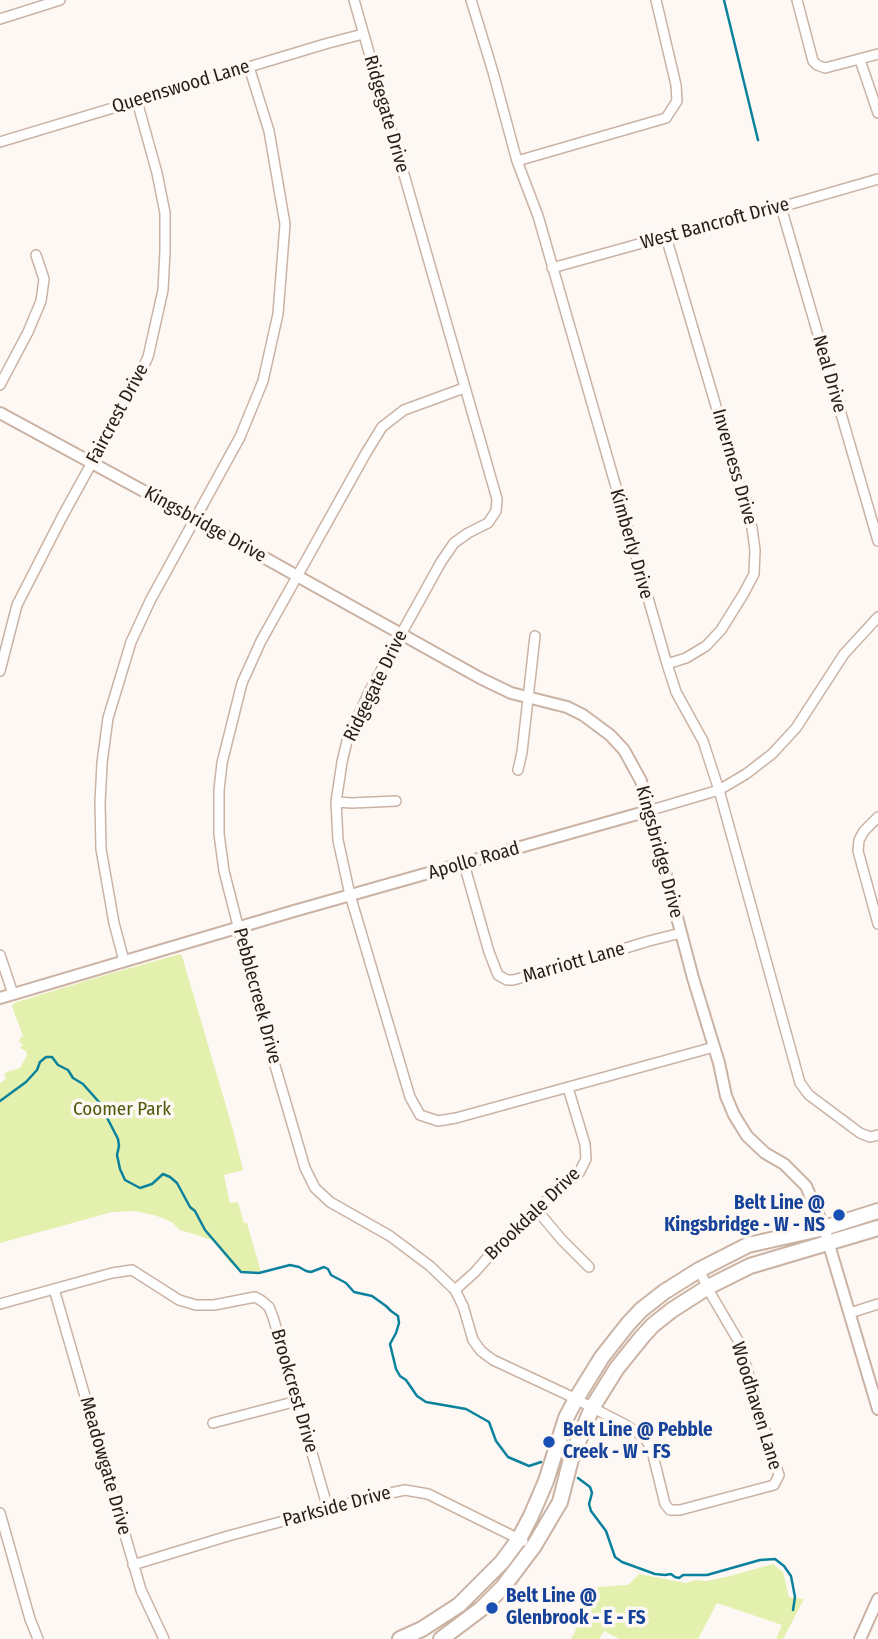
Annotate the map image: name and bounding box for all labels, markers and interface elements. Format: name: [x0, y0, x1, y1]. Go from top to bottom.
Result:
street label: Ridgegate Drive: [358, 53, 414, 175]
street label: Queenswood Lane: [109, 55, 253, 119]
street label: West Bancroft Drive: [638, 193, 792, 255]
street label: Neal Drive: [807, 333, 851, 415]
street label: Faircrest Drive: [82, 360, 154, 468]
street label: Inverness Drive: [707, 406, 761, 528]
street label: Kingsbridge Drive: [140, 482, 270, 568]
street label: Kimberly Drive: [604, 486, 658, 602]
street label: Ridgegate Drive: [339, 627, 413, 745]
street label: Kingsbridge Drive: [630, 783, 688, 921]
street label: Apollo Road: [426, 837, 522, 885]
street label: Pebblecreek Drive: [228, 926, 286, 1066]
street label: Marriott Lane: [521, 938, 627, 988]
park label: Coomer Park: [73, 1099, 171, 1121]
street label: Brookdale Drive: [481, 1163, 585, 1265]
place label: Belt Line @ Kingsbridge - W - NS: [664, 1193, 825, 1237]
marker: Belt Line @ Kingsbridge - W - NS: [831, 1207, 847, 1223]
street label: Brookcrest Drive: [265, 1326, 323, 1456]
street label: Woodhaven Lane: [726, 1339, 786, 1473]
street label: Meadowgate Drive: [74, 1394, 136, 1538]
place label: Belt Line @ Pebble Creek - W - FS: [563, 1420, 713, 1464]
marker: Belt Line @ Pebble Creek - W - FS: [541, 1434, 557, 1450]
street label: Parkside Drive: [281, 1482, 393, 1532]
place label: Belt Line @ Glenbrook - E - FS: [506, 1586, 646, 1630]
marker: Belt Line @ Glenbrook - E - FS: [484, 1600, 500, 1616]

